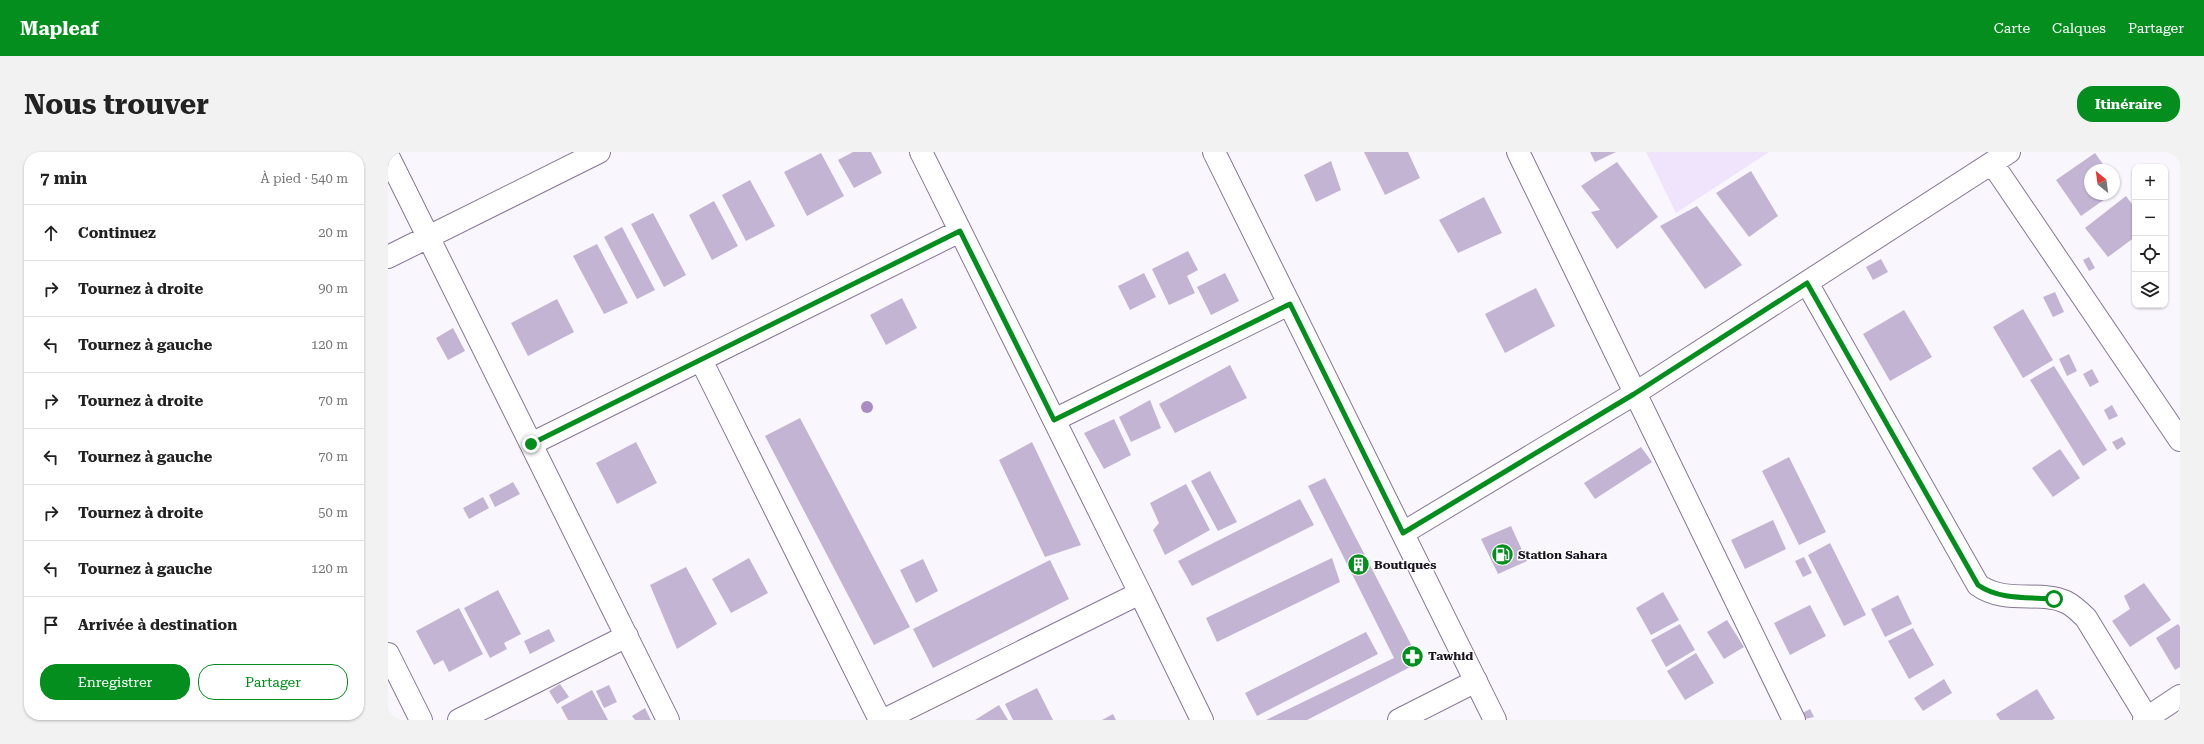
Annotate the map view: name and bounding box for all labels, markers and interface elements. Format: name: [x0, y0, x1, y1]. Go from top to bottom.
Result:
text: Mapleaf: [20, 17, 99, 40]
text: Carte: [1994, 20, 2030, 36]
text: Calques: [2052, 20, 2106, 36]
text: Partager: [2128, 20, 2184, 36]
button: Itinéraire: [2077, 86, 2180, 122]
text: Nous trouver: [24, 88, 209, 121]
north arrow: [2084, 164, 2120, 200]
map controls: [2132, 164, 2168, 308]
button: +: [2132, 164, 2168, 200]
text: 7 min: [40, 168, 87, 188]
text: À pied · 540 m: [261, 171, 348, 186]
button: −: [2132, 200, 2168, 236]
icon: ahead: [40, 222, 62, 244]
text: Continuez: [78, 224, 156, 242]
text: 20 m: [318, 225, 348, 240]
button: locate: [2132, 236, 2168, 272]
button: layers: [2132, 272, 2168, 308]
icon: right: [40, 278, 62, 300]
text: Tournez à droite: [78, 280, 203, 298]
text: 90 m: [318, 281, 348, 296]
icon: left: [40, 334, 62, 356]
text: Tournez à gauche: [78, 336, 212, 354]
text: 120 m: [311, 337, 348, 352]
icon: right: [40, 390, 62, 412]
text: Tournez à droite: [78, 392, 203, 410]
text: 70 m: [318, 393, 348, 408]
route end: [522, 435, 540, 453]
icon: left: [40, 446, 62, 468]
text: Tournez à gauche: [78, 448, 212, 466]
text: 70 m: [318, 449, 348, 464]
icon: right: [40, 502, 62, 524]
text: Tournez à droite: [78, 504, 203, 522]
text: 50 m: [318, 505, 348, 520]
fuel station icon: Station Sahara: [1490, 542, 1516, 568]
place label: Station Sahara: [1518, 548, 1607, 562]
building icon: Boutiques: [1346, 552, 1372, 578]
icon: left: [40, 558, 62, 580]
place label: Boutiques: [1374, 558, 1436, 572]
text: Tournez à gauche: [78, 560, 212, 578]
text: 120 m: [311, 561, 348, 576]
route start: [2045, 590, 2063, 608]
icon: arrive: [40, 614, 62, 636]
text: Arrivée à destination: [78, 616, 237, 634]
pharmacy icon: Tawhid: [1400, 643, 1426, 669]
place label: Tawhid: [1428, 649, 1473, 663]
button: Enregistrer: [40, 664, 190, 700]
button: Partager: [198, 664, 348, 700]

